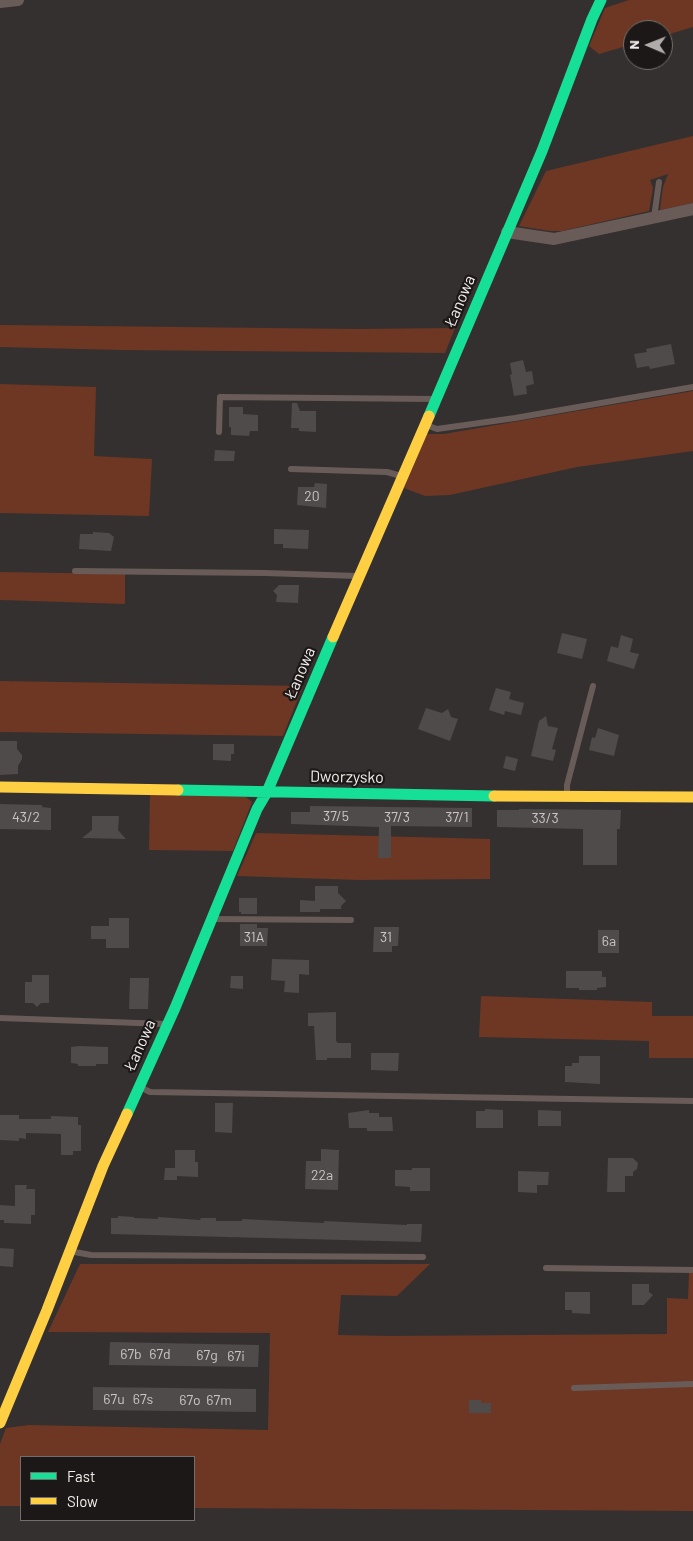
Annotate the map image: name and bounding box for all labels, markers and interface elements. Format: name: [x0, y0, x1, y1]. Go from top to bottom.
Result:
north arrow: [623, 20, 673, 70]
text: N: [625, 40, 642, 50]
street label: Łanowa: [441, 272, 479, 330]
house number: 20: [304, 488, 320, 504]
street label: Łanowa: [281, 644, 319, 702]
street label: Dworzysko: [310, 767, 384, 787]
house number: 37/5: [323, 808, 349, 824]
house number: 43/2: [12, 809, 40, 825]
house number: 37/3: [384, 809, 410, 825]
house number: 37/1: [445, 809, 469, 825]
house number: 33/3: [531, 810, 559, 826]
house number: 31A: [244, 929, 264, 945]
house number: 31: [380, 929, 392, 945]
house number: 6a: [602, 933, 616, 949]
street label: Łanowa: [120, 1016, 160, 1074]
house number: 22a: [311, 1167, 333, 1183]
house number: 67b: [120, 1346, 142, 1362]
house number: 67d: [149, 1346, 171, 1362]
house number: 67g: [196, 1347, 218, 1363]
house number: 67i: [227, 1348, 245, 1364]
house number: 67u: [103, 1391, 125, 1407]
house number: 67s: [133, 1391, 153, 1407]
house number: 67o: [179, 1392, 201, 1408]
house number: 67m: [206, 1392, 232, 1408]
legend: [20, 1456, 195, 1521]
text: Fast: [67, 1467, 95, 1485]
text: Slow: [67, 1492, 98, 1510]

